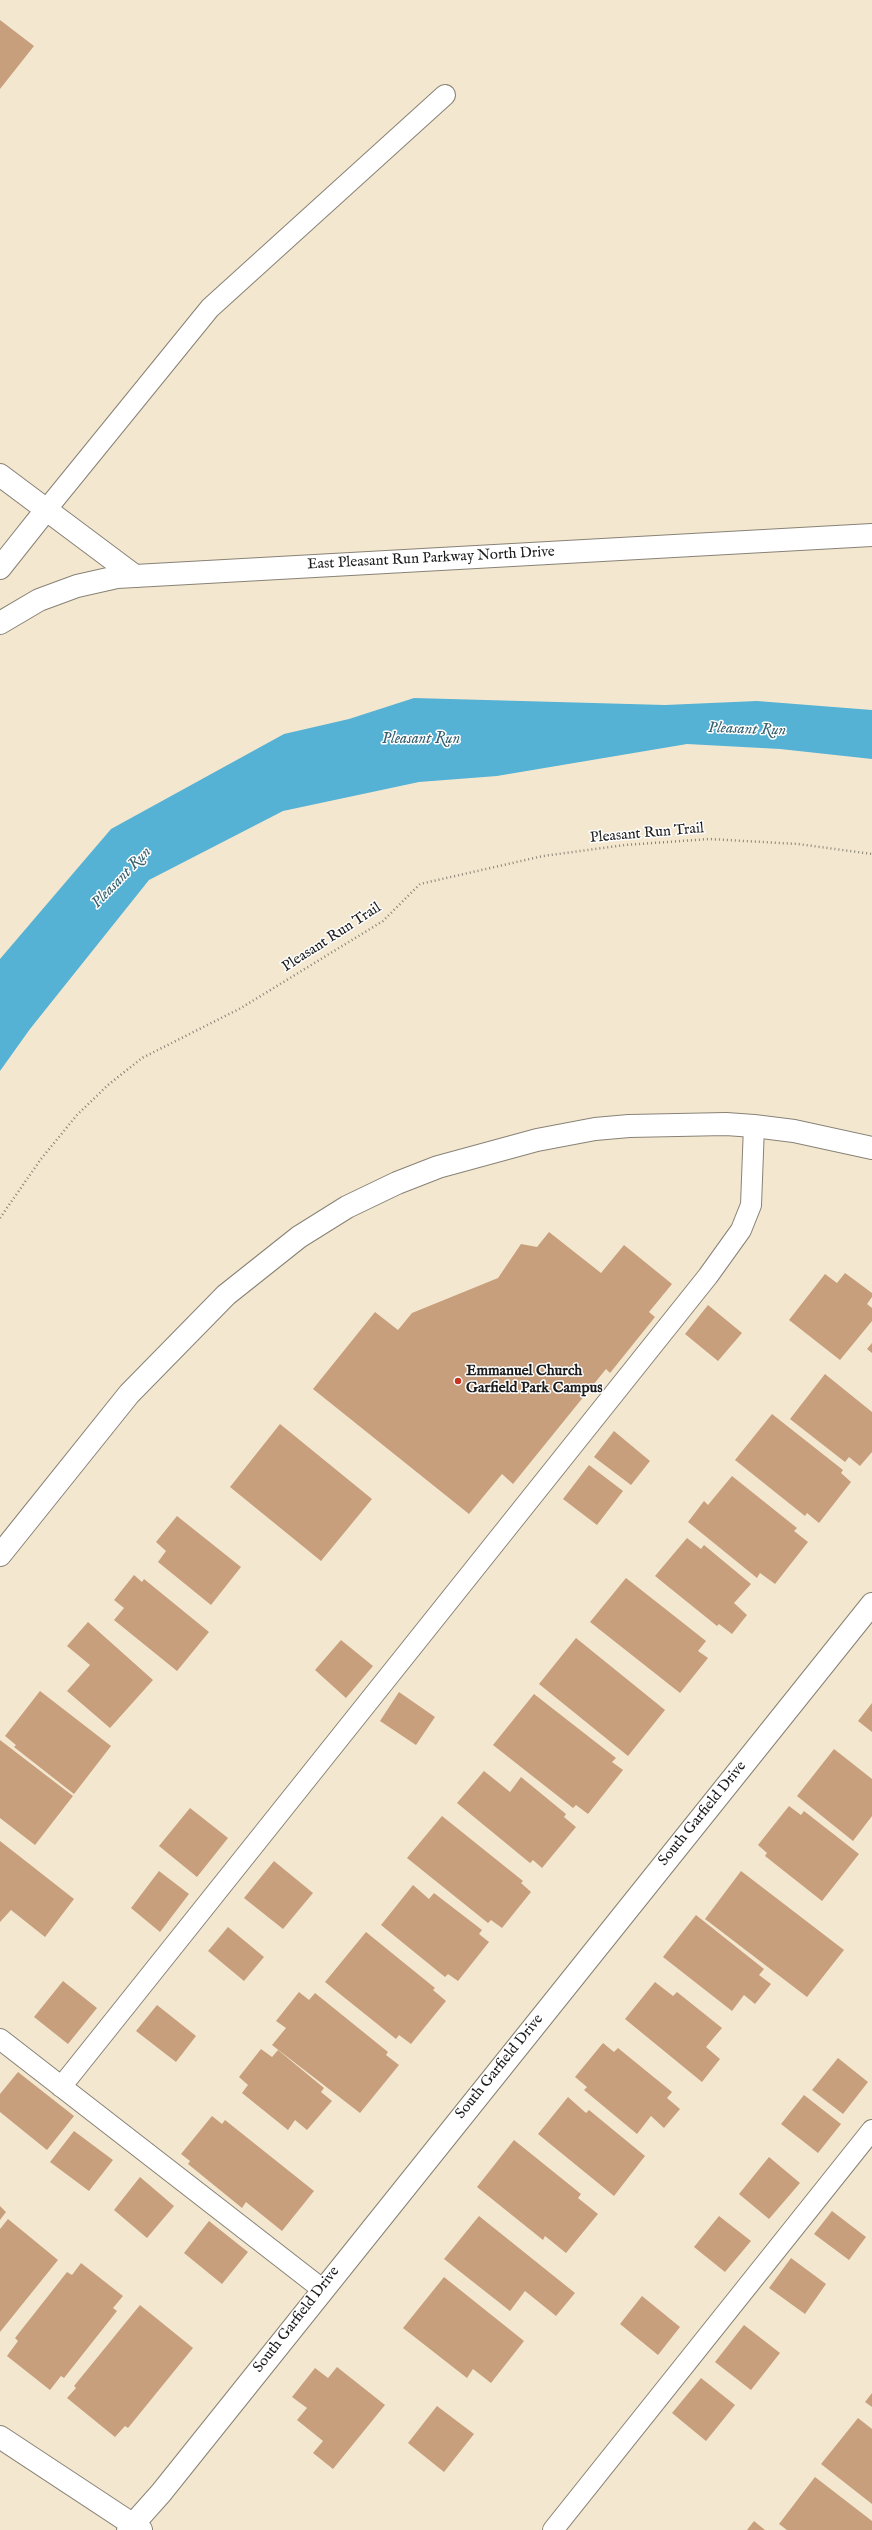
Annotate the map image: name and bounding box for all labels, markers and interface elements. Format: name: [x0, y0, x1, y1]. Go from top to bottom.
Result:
street label: East Pleasant Run Parkway North Drive: [307, 544, 555, 574]
water label: Pleasant Run: [708, 719, 786, 741]
water label: Pleasant Run: [382, 730, 460, 750]
street label: Pleasant Run Trail: [589, 820, 705, 848]
water label: Pleasant Run: [88, 843, 156, 913]
street label: Pleasant Run Trail: [279, 899, 385, 977]
place label: Emmanuel Church Garfield Park Campus: [466, 1363, 603, 1398]
marker: Emmanuel Church Garfield Park Campus: [453, 1376, 463, 1386]
street label: South Garfield Drive: [655, 1758, 751, 1870]
street label: South Garfield Drive: [452, 2011, 548, 2123]
street label: South Garfield Drive: [250, 2263, 344, 2377]

